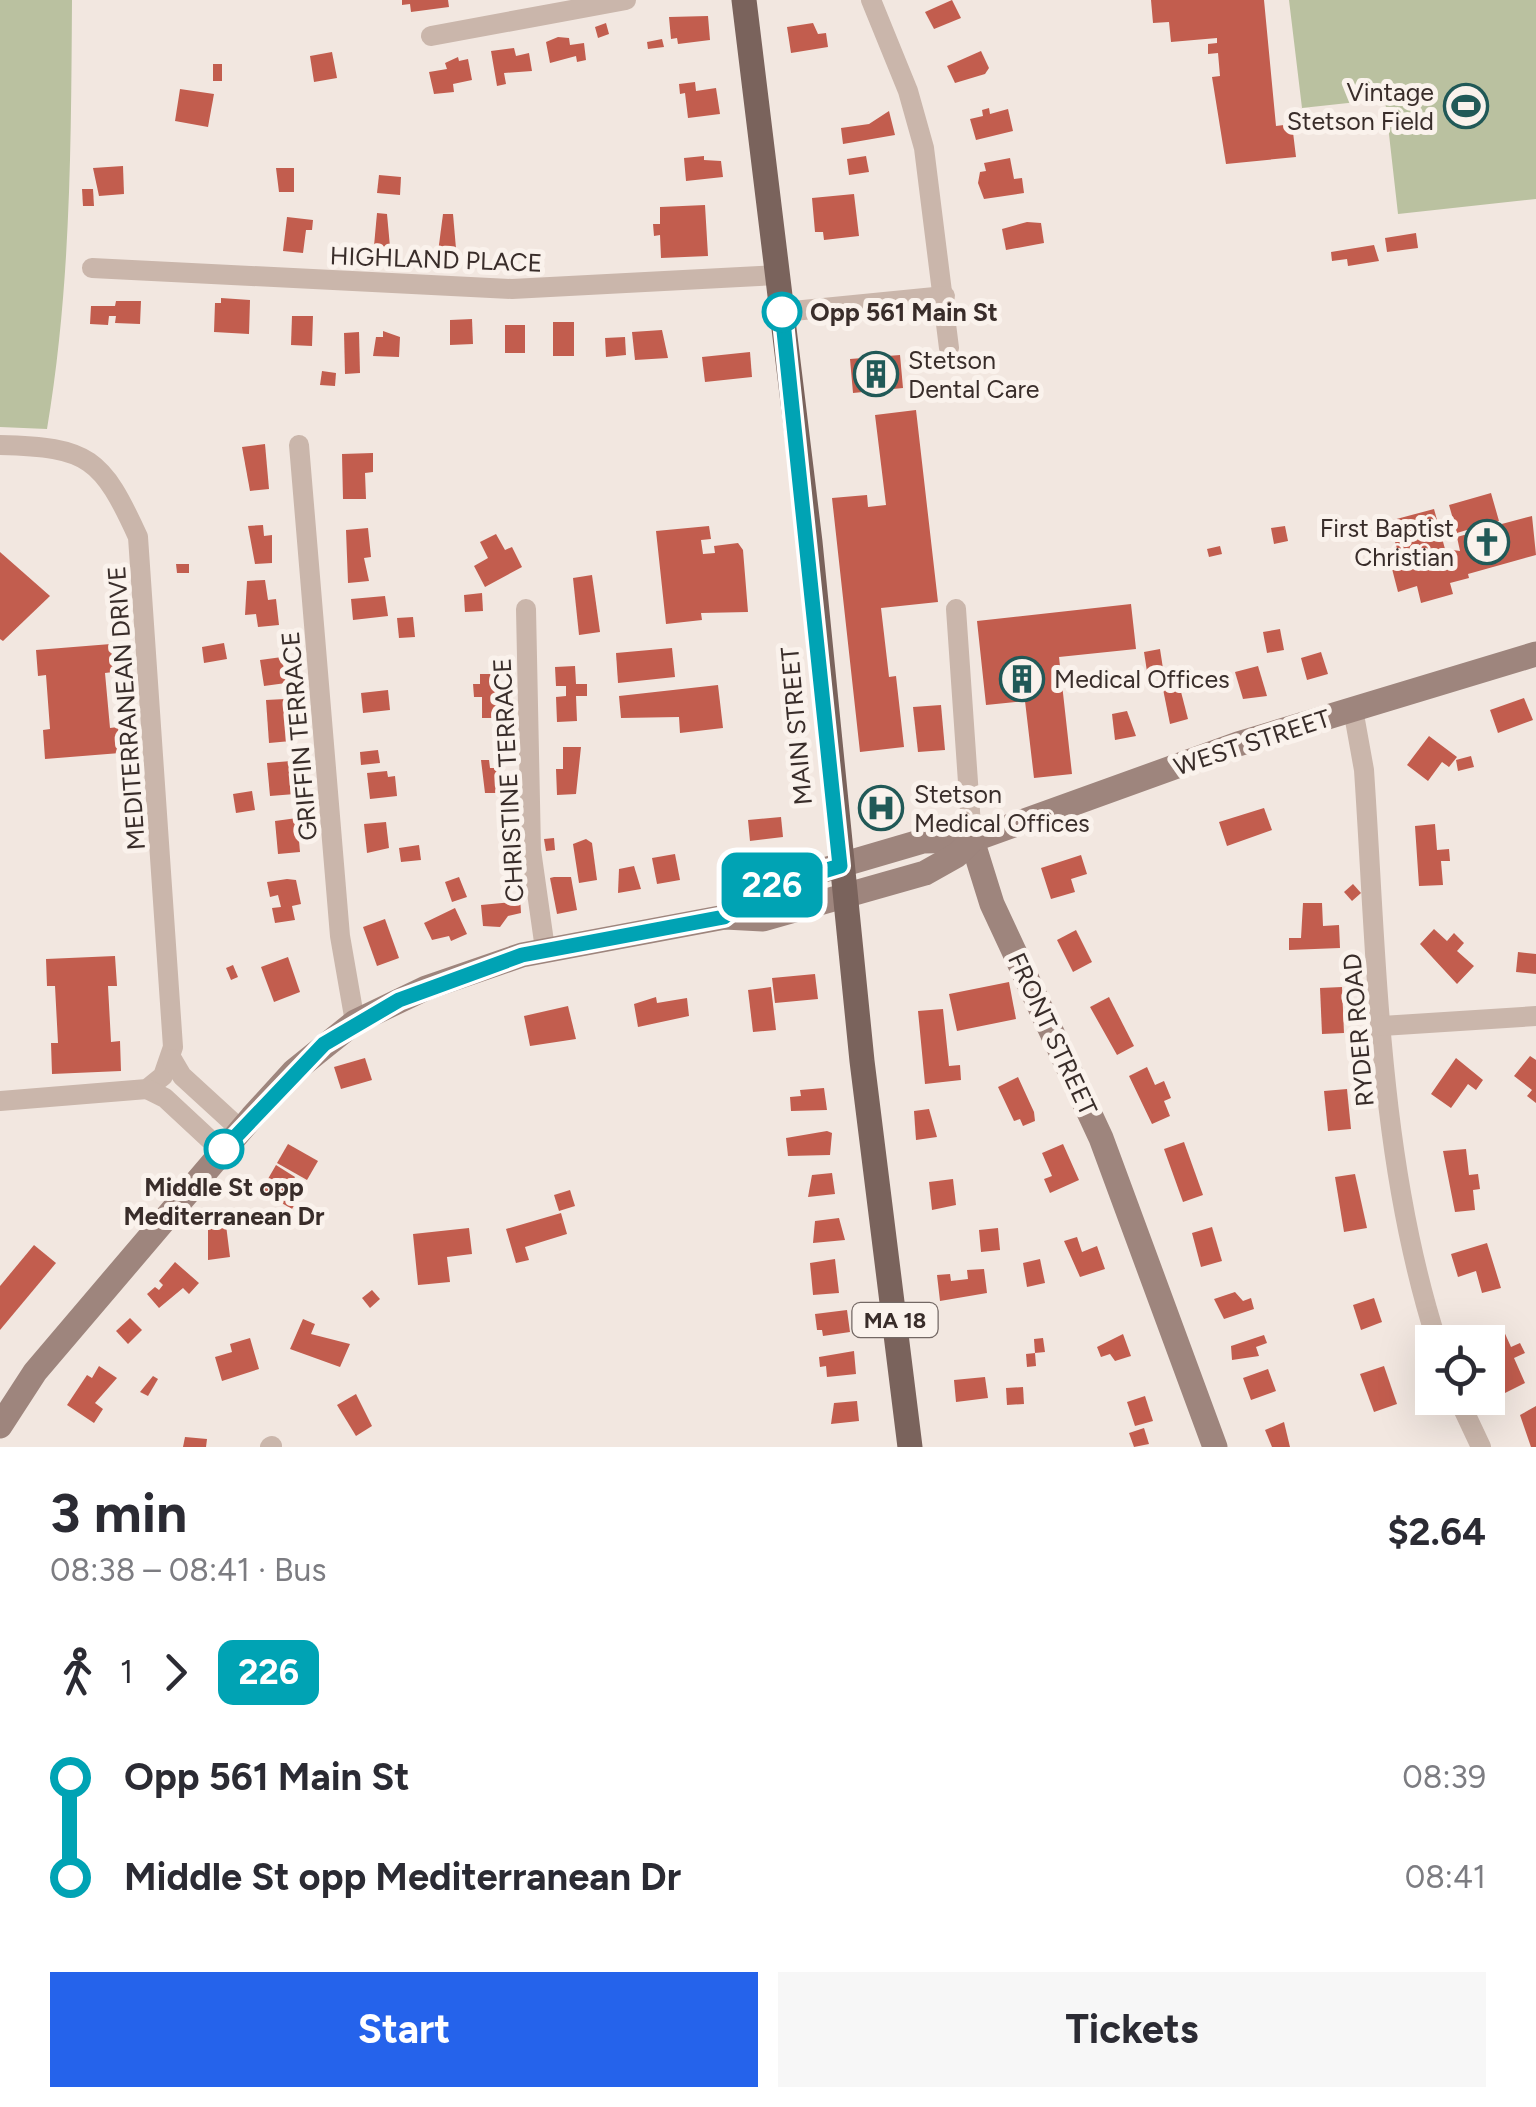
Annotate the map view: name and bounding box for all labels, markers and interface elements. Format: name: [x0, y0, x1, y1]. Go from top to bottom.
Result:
place label: Vintage Stetson Field: [1287, 77, 1434, 136]
sports icon: Vintage Stetson Field: [1443, 83, 1489, 129]
street label: HIGHLAND PLACE: [329, 240, 543, 278]
marker: Opp 561 Main St: [763, 293, 801, 331]
place label: Opp 561 Main St: [810, 297, 998, 327]
place label: Stetson Dental Care: [908, 345, 1040, 404]
building icon: Stetson Dental Care: [853, 351, 899, 397]
place label: First Baptist Christian: [1320, 513, 1454, 572]
church icon: First Baptist Christian: [1464, 519, 1510, 565]
street label: MEDITERRANEAN DRIVE: [101, 565, 151, 851]
street label: GRIFFIN TERRACE: [275, 630, 323, 842]
street label: MAIN STREET: [774, 646, 818, 806]
building icon: Medical Offices: [999, 656, 1045, 702]
street label: CHRISTINE TERRACE: [487, 657, 529, 903]
place label: Medical Offices: [1054, 664, 1230, 694]
street label: WEST STREET: [1170, 703, 1334, 781]
place label: Stetson Medical Offices: [914, 779, 1090, 838]
hospital icon: Stetson Medical Offices: [858, 785, 904, 831]
line badge: 226: [714, 852, 830, 918]
text: 226: [742, 864, 802, 906]
street label: FRONT STREET: [1002, 948, 1104, 1120]
street label: RYDER ROAD: [1336, 952, 1380, 1108]
marker: Middle St opp Mediterranean Dr: [205, 1130, 243, 1168]
place label: Middle St opp Mediterranean Dr: [123, 1172, 325, 1231]
road number: MA 18: [852, 1303, 938, 1337]
map controls: [1415, 1325, 1505, 1415]
button: locate: [1415, 1325, 1505, 1415]
text: 3 min: [50, 1480, 187, 1546]
text: $2.64: [1387, 1509, 1486, 1555]
text: 08:38 – 08:41 · Bus: [50, 1551, 326, 1589]
icon: walk: [50, 1645, 105, 1700]
icon: forward: [148, 1645, 203, 1700]
text: 226: [238, 1651, 299, 1693]
text: 1: [120, 1653, 133, 1691]
text: Opp 561 Main St: [124, 1754, 410, 1800]
text: 08:39: [1402, 1758, 1486, 1796]
text: Middle St opp Mediterranean Dr: [124, 1854, 681, 1900]
text: 08:41: [1405, 1858, 1486, 1896]
button: Start: [50, 1972, 758, 2087]
button: Tickets: [778, 1972, 1486, 2087]

